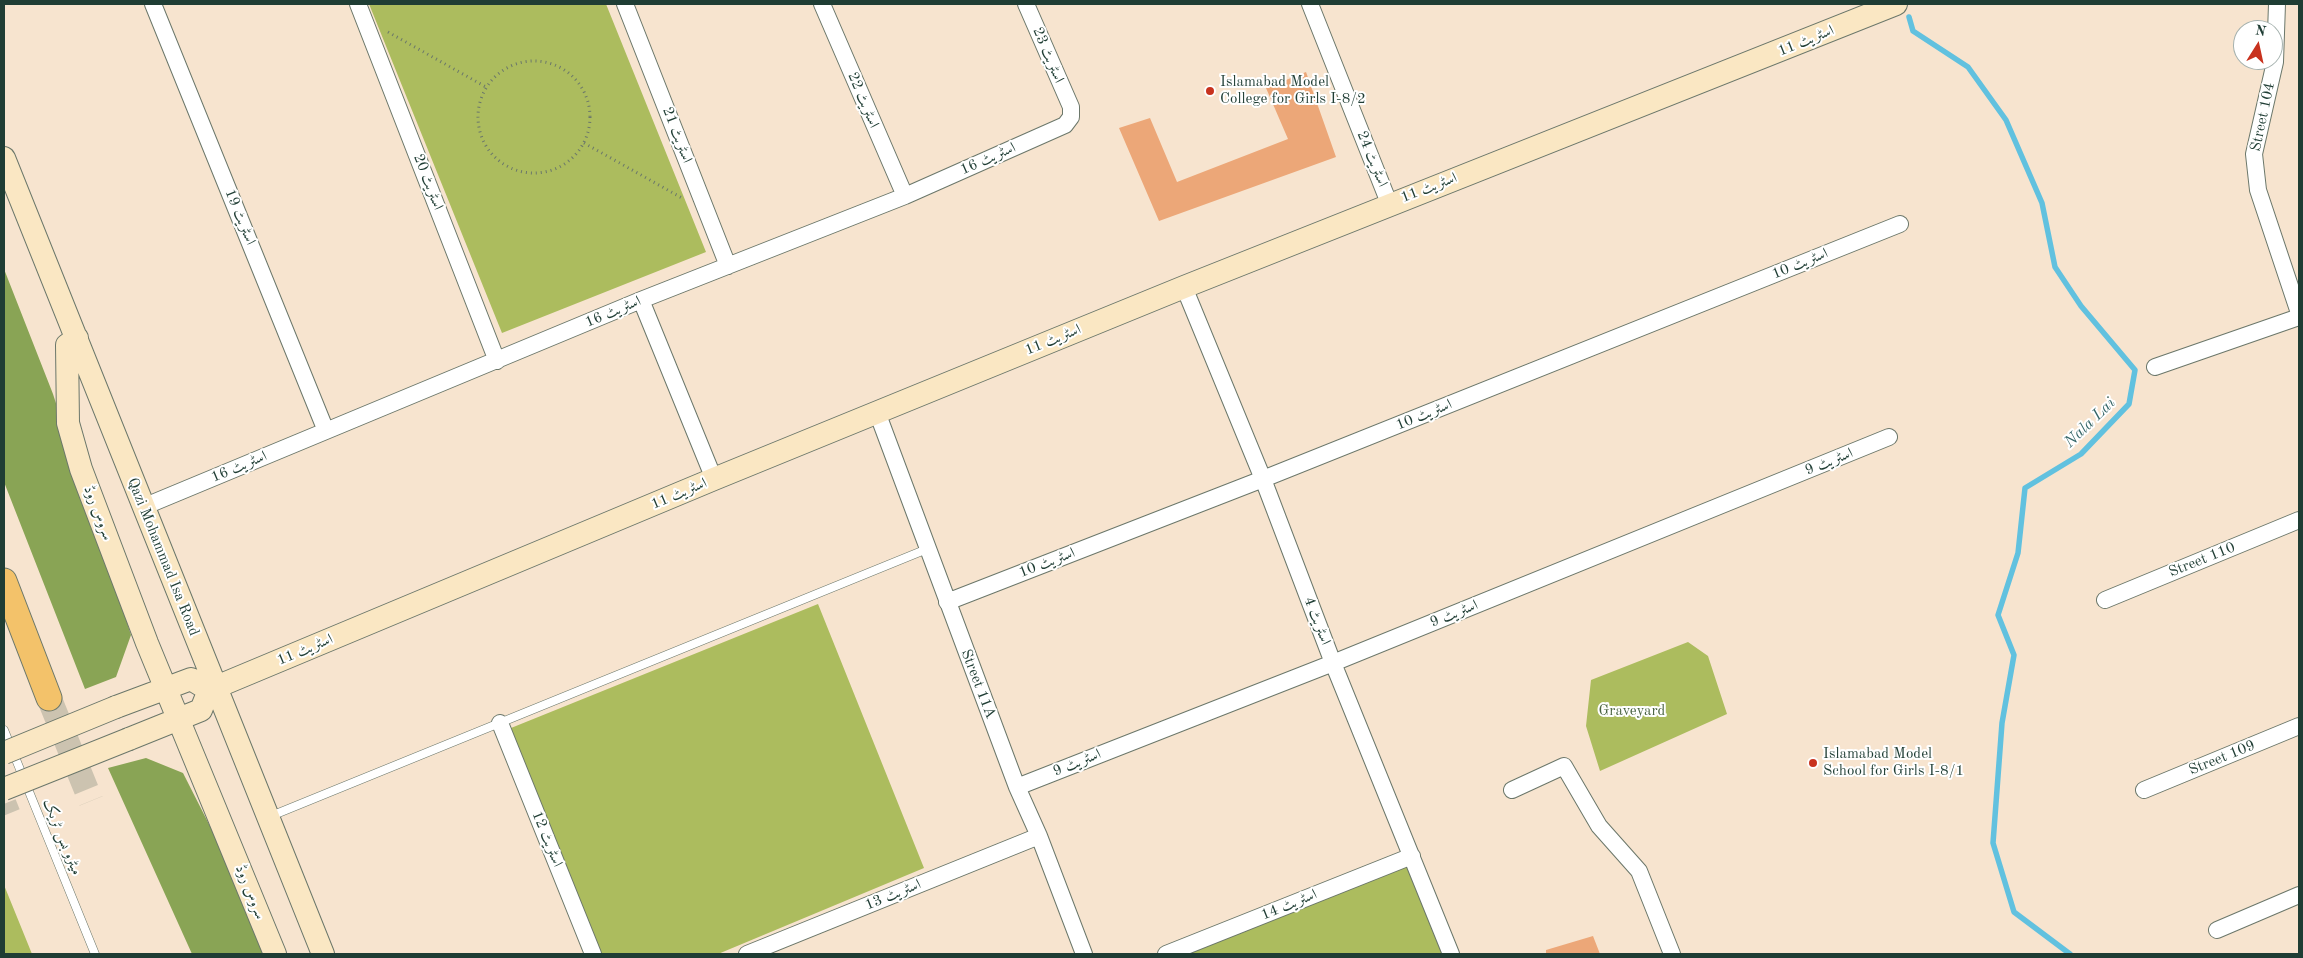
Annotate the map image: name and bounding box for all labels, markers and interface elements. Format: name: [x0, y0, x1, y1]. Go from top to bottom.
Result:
north arrow: [2233, 20, 2283, 70]
street label: اسٹریٹ 11: [1775, 22, 1837, 60]
text: N: [2254, 23, 2267, 39]
street label: اسٹریٹ 23: [1028, 24, 1068, 86]
street label: اسٹریٹ 22: [843, 69, 883, 131]
place label: Islamabad Model College for Girls I-8/2: [1220, 73, 1366, 108]
street label: Street 104: [2247, 81, 2279, 153]
marker: Islamabad Model College for Girls I-8/2: [1204, 85, 1216, 97]
street label: اسٹریٹ 21: [658, 104, 696, 166]
street label: اسٹریٹ 24: [1353, 128, 1391, 190]
street label: اسٹریٹ 16: [957, 139, 1019, 179]
street label: اسٹریٹ 20: [409, 151, 447, 213]
street label: اسٹریٹ 11: [1398, 169, 1460, 207]
street label: اسٹریٹ 19: [221, 186, 259, 248]
street label: اسٹریٹ 10: [1769, 245, 1831, 283]
street label: اسٹریٹ 16: [582, 292, 644, 332]
street label: اسٹریٹ 11: [1022, 321, 1084, 359]
water label: Nala Lai: [2060, 394, 2120, 452]
street label: اسٹریٹ 10: [1393, 396, 1455, 434]
street label: اسٹریٹ 9: [1802, 444, 1856, 480]
street label: اسٹریٹ 16: [208, 447, 270, 487]
street label: اسٹریٹ 11: [648, 474, 710, 514]
street label: Qazi Mohammad Isa Road: [123, 475, 203, 639]
street label: سروس روڈ: [79, 483, 117, 543]
street label: Street 110: [2166, 539, 2238, 581]
street label: اسٹریٹ 10: [1016, 544, 1078, 582]
street label: اسٹریٹ 4: [1300, 594, 1334, 648]
street label: اسٹریٹ 9: [1427, 596, 1481, 632]
street label: اسٹریٹ 11: [274, 630, 336, 670]
street label: Street 11A: [957, 647, 999, 721]
park label: Graveyard: [1599, 702, 1665, 720]
street label: Street 109: [2186, 737, 2258, 779]
street label: اسٹریٹ 9: [1050, 745, 1104, 781]
place label: Islamabad Model School for Girls I-8/1: [1823, 745, 1964, 780]
marker: Islamabad Model School for Girls I-8/1: [1807, 757, 1819, 769]
street label: میٹرو بس ٹریک: [39, 796, 85, 878]
street label: اسٹریٹ 12: [528, 808, 566, 870]
street label: سروس روڈ: [231, 862, 269, 922]
street label: اسٹریٹ 13: [862, 876, 924, 914]
street label: اسٹریٹ 14: [1258, 886, 1320, 924]

